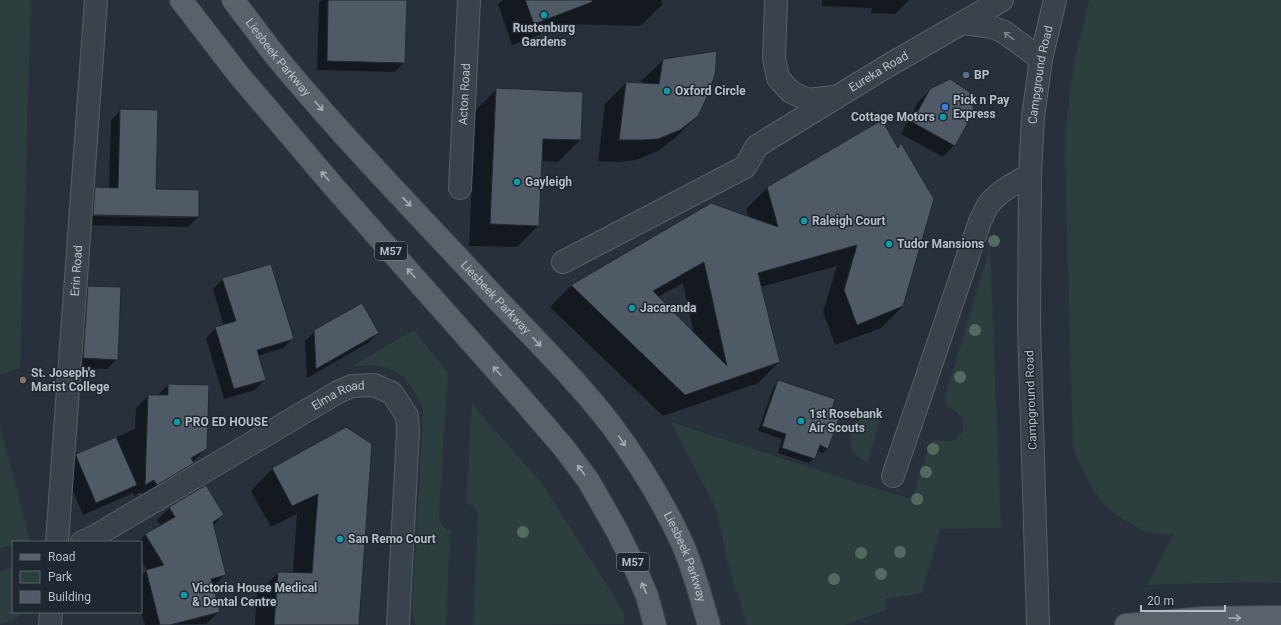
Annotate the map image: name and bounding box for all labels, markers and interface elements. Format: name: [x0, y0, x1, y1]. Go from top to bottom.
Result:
marker: Rustenburg Gardens: [539, 10, 549, 20]
street label: Liesbeek Parkway: [243, 16, 314, 99]
place label: Rustenburg Gardens: [513, 21, 575, 49]
street label: Campground Road: [1026, 24, 1056, 124]
one-way arrow: [1004, 32, 1015, 40]
street label: Eureka Road: [846, 48, 911, 95]
street label: Acton Road: [456, 63, 473, 125]
place label: BP: [974, 68, 990, 82]
marker: BP: [961, 70, 971, 80]
place label: Oxford Circle: [675, 84, 746, 98]
marker: Oxford Circle: [662, 86, 672, 96]
place label: Pick n Pay Express: [953, 93, 1010, 121]
one-way arrow: [315, 101, 324, 111]
marker: Pick n Pay Express: [940, 102, 950, 112]
place label: Cottage Motors: [851, 110, 935, 124]
marker: Cottage Motors: [938, 112, 948, 122]
one-way arrow: [320, 171, 329, 181]
place label: Gayleigh: [525, 175, 572, 189]
marker: Gayleigh: [512, 177, 522, 187]
one-way arrow: [402, 197, 412, 207]
place label: Raleigh Court: [812, 214, 886, 228]
marker: Raleigh Court: [799, 216, 809, 226]
place label: Tudor Mansions: [897, 237, 984, 251]
marker: Tudor Mansions: [884, 239, 894, 249]
road number: M57: [375, 242, 407, 260]
street label: Erin Road: [68, 245, 85, 297]
street label: Liesbeek Parkway: [458, 258, 534, 337]
one-way arrow: [406, 268, 415, 279]
place label: Jacaranda: [640, 301, 697, 315]
marker: Jacaranda: [627, 303, 637, 313]
one-way arrow: [533, 337, 542, 347]
street label: Campground Road: [1022, 350, 1040, 450]
place label: St. Joseph's Marist College: [31, 366, 110, 394]
one-way arrow: [492, 366, 501, 376]
marker: St. Joseph's Marist College: [18, 375, 28, 385]
street label: Elma Road: [309, 378, 365, 413]
place label: 1st Rosebank Air Scouts: [809, 407, 883, 435]
place label: PRO ED HOUSE: [185, 415, 268, 429]
marker: 1st Rosebank Air Scouts: [796, 416, 806, 426]
marker: PRO ED HOUSE: [172, 417, 182, 427]
one-way arrow: [618, 435, 626, 446]
one-way arrow: [576, 465, 585, 476]
street label: Liesbeek Parkway: [661, 509, 709, 604]
place label: San Remo Court: [348, 532, 436, 546]
marker: San Remo Court: [335, 534, 345, 544]
legend: [12, 541, 142, 613]
text: Road: [48, 550, 76, 564]
road number: M57: [617, 553, 649, 571]
text: Park: [48, 570, 73, 584]
place label: Victoria House Medical & Dental Centre: [192, 581, 317, 609]
one-way arrow: [639, 582, 647, 594]
scale bar: [1141, 587, 1225, 613]
text: Building: [48, 590, 91, 604]
marker: Victoria House Medical & Dental Centre: [179, 590, 189, 600]
text: 20 m: [1147, 594, 1174, 608]
one-way arrow: [1228, 614, 1241, 622]

